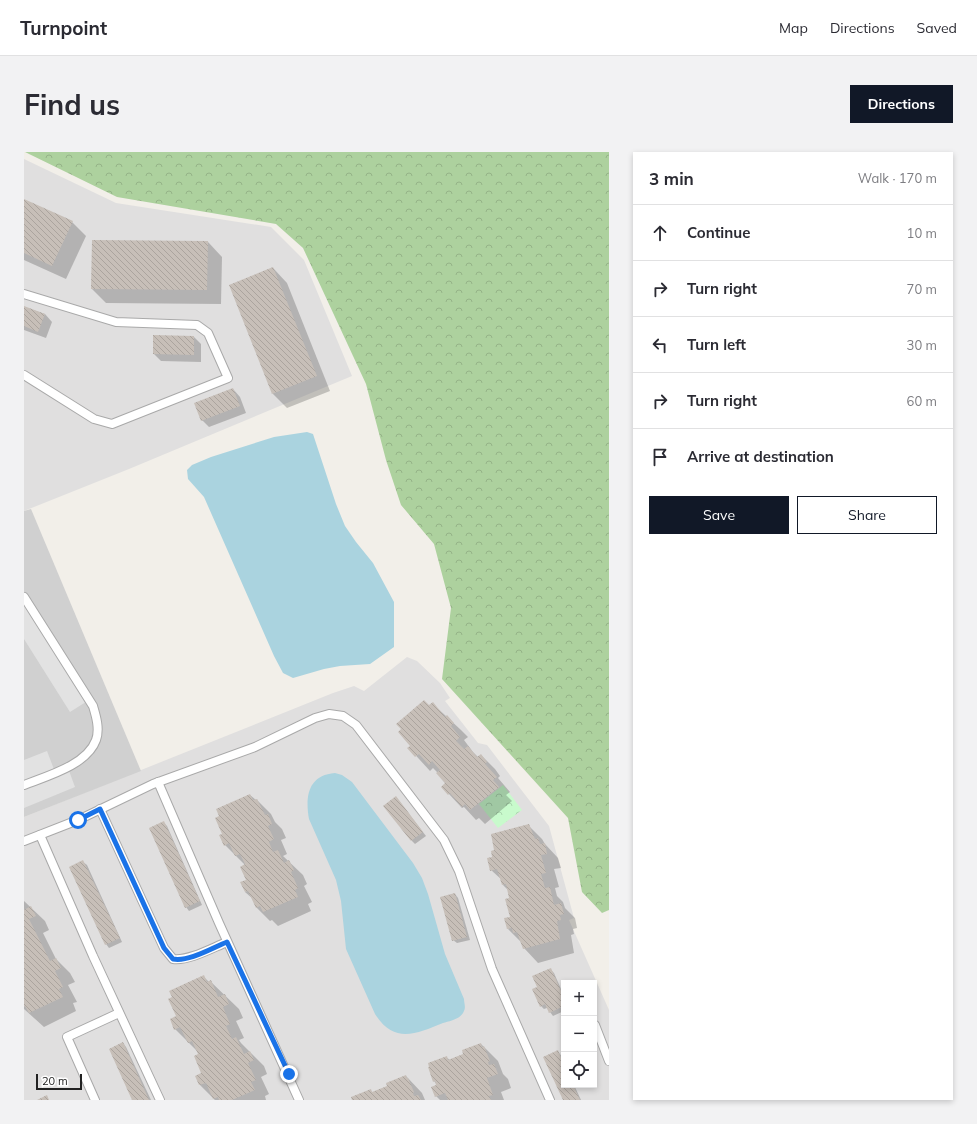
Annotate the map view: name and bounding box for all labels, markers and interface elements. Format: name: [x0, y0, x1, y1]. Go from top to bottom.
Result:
text: Turnpoint: [20, 16, 107, 40]
text: Map: [779, 19, 808, 37]
text: Directions: [830, 19, 895, 37]
text: Saved: [917, 19, 957, 37]
button: Directions: [850, 85, 953, 123]
text: Find us: [24, 87, 120, 122]
text: 3 min: [649, 168, 694, 189]
text: Walk · 170 m: [858, 170, 937, 186]
icon: ahead: [649, 222, 671, 244]
text: Continue: [687, 223, 750, 242]
text: 10 m: [907, 225, 937, 241]
icon: right: [649, 278, 671, 300]
text: Turn right: [687, 279, 757, 298]
text: 70 m: [907, 281, 937, 297]
icon: left: [649, 334, 671, 356]
text: Turn left: [687, 335, 746, 354]
text: 30 m: [907, 337, 937, 353]
icon: right: [649, 390, 671, 412]
text: Turn right: [687, 391, 757, 410]
text: 60 m: [907, 393, 937, 409]
icon: arrive: [649, 446, 671, 468]
text: Arrive at destination: [687, 447, 834, 466]
button: Save: [649, 496, 789, 534]
button: Share: [797, 496, 937, 534]
route start: [69, 811, 87, 829]
map controls: [561, 980, 597, 1088]
button: +: [561, 980, 597, 1016]
button: −: [561, 1016, 597, 1052]
button: locate: [561, 1052, 597, 1088]
route end: [280, 1065, 298, 1083]
scale bar: [36, 1072, 82, 1091]
text: 20 m: [42, 1074, 68, 1088]

